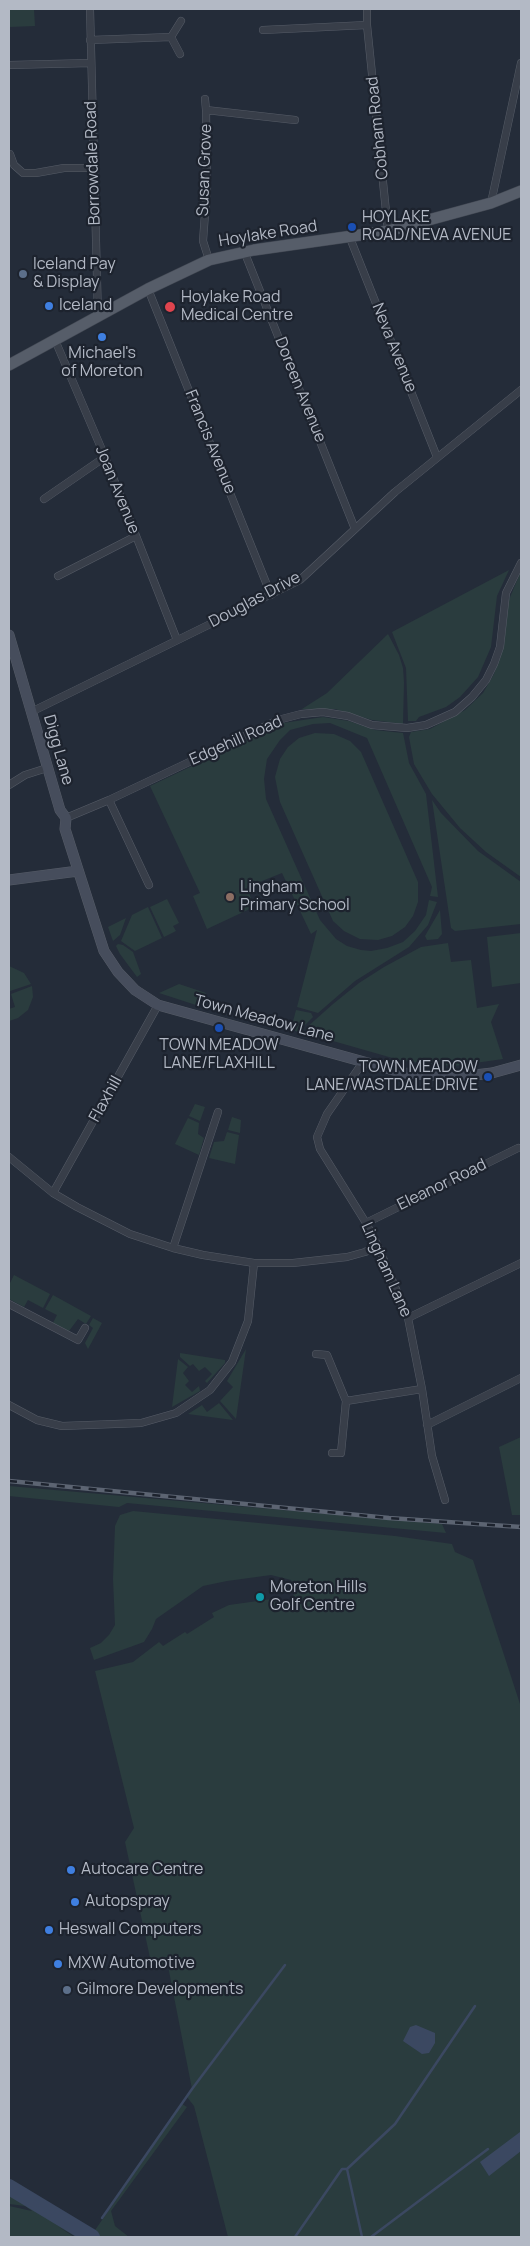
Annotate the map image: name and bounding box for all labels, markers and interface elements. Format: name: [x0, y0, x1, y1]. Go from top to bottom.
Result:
street label: Cobham Road: [363, 76, 393, 180]
street label: Borrowdale Road: [81, 101, 105, 225]
street label: Susan Grove: [194, 123, 216, 217]
place label: HOYLAKE ROAD/NEVA AVENUE: [362, 208, 511, 246]
street label: Hoylake Road: [217, 217, 319, 251]
marker: HOYLAKE ROAD/NEVA AVENUE: [346, 221, 358, 233]
place label: Iceland Pay & Display: [33, 255, 116, 293]
marker: Iceland Pay & Display: [17, 268, 29, 280]
place label: Hoylake Road Medical Centre: [181, 288, 293, 326]
place label: Iceland: [59, 296, 112, 316]
marker: Iceland: [43, 300, 55, 312]
marker: Hoylake Road Medical Centre: [163, 300, 177, 314]
street label: Neva Avenue: [367, 301, 421, 395]
marker: Michael's of Moreton: [96, 331, 108, 343]
street label: Doreen Avenue: [270, 335, 330, 445]
place label: Michael's of Moreton: [61, 344, 143, 382]
street label: Francis Avenue: [180, 387, 240, 497]
street label: Joan Avenue: [91, 443, 143, 537]
street label: Douglas Drive: [206, 568, 304, 632]
street label: Edgehill Road: [187, 712, 285, 770]
street label: Digg Lane: [39, 713, 77, 787]
place label: Lingham Primary School: [240, 878, 350, 916]
marker: Lingham Primary School: [224, 891, 236, 903]
street label: Town Meadow Lane: [192, 991, 336, 1047]
marker: TOWN MEADOW LANE/FLAXHILL: [213, 1022, 225, 1034]
place label: TOWN MEADOW LANE/FLAXHILL: [159, 1036, 279, 1074]
place label: TOWN MEADOW LANE/WASTDALE DRIVE: [306, 1058, 478, 1096]
marker: TOWN MEADOW LANE/WASTDALE DRIVE: [482, 1071, 494, 1083]
street label: Flaxhill: [86, 1073, 126, 1125]
street label: Eleanor Road: [394, 1155, 490, 1215]
street label: Lingham Lane: [357, 1220, 415, 1320]
place label: Moreton Hills Golf Centre: [270, 1578, 367, 1616]
marker: Moreton Hills Golf Centre: [254, 1591, 266, 1603]
place label: Autocare Centre: [81, 1860, 203, 1880]
marker: Autocare Centre: [65, 1864, 77, 1876]
place label: Autopspray: [85, 1892, 170, 1912]
marker: Autopspray: [69, 1896, 81, 1908]
place label: Heswall Computers: [59, 1920, 201, 1940]
marker: Heswall Computers: [43, 1924, 55, 1936]
place label: MXW Automotive: [68, 1954, 195, 1974]
marker: MXW Automotive: [52, 1958, 64, 1970]
place label: Gilmore Developments: [77, 1980, 243, 2000]
marker: Gilmore Developments: [61, 1984, 73, 1996]

